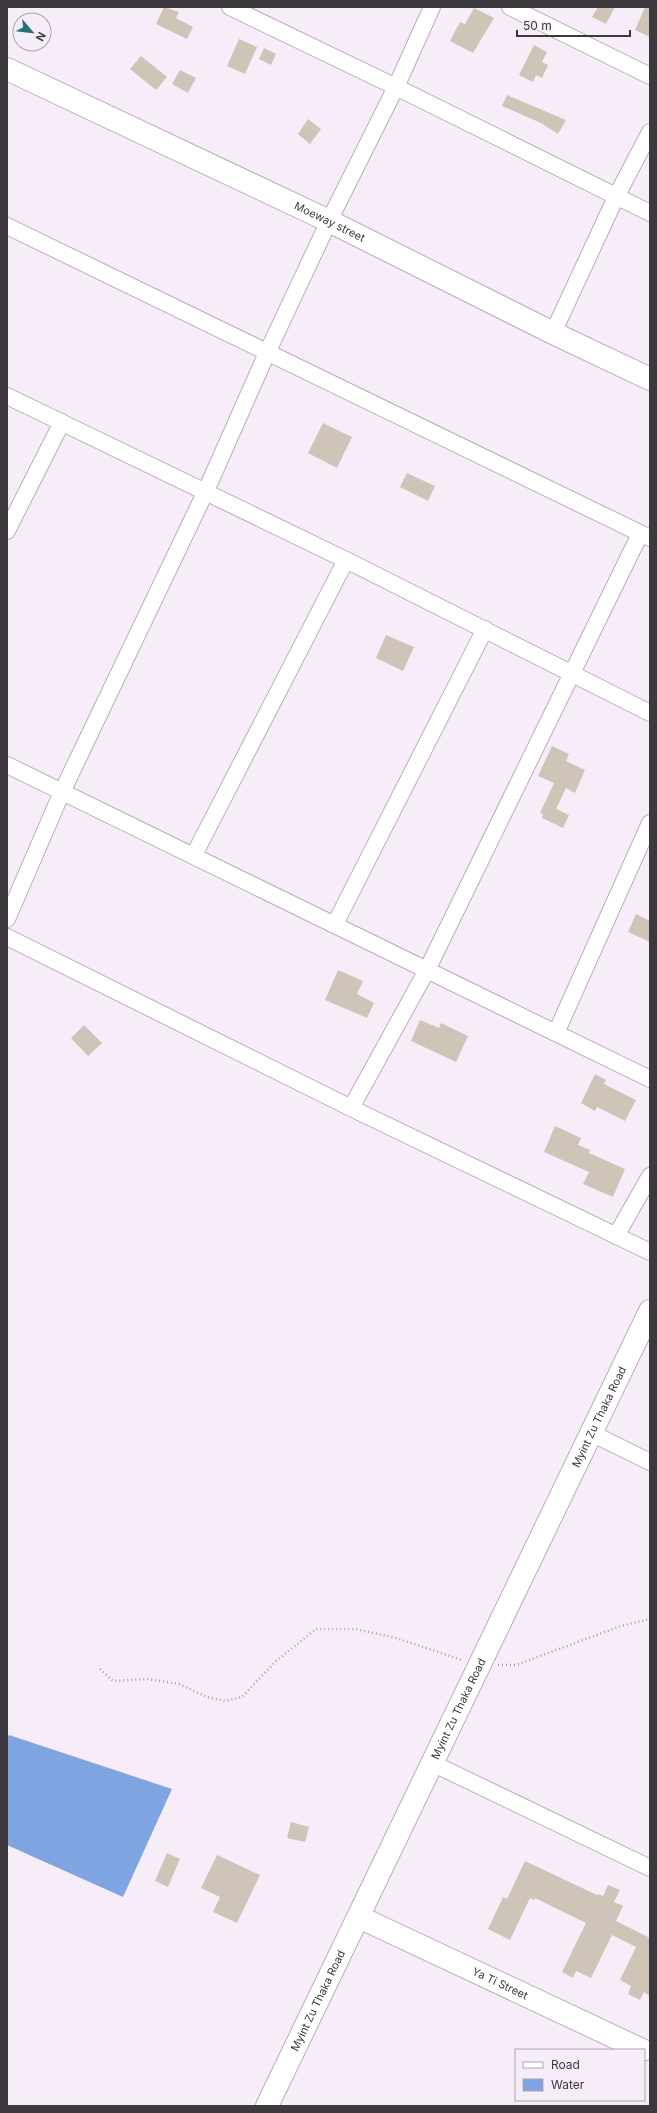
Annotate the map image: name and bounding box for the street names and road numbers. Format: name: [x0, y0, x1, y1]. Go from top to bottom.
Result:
street label: Moeway street: [292, 199, 368, 245]
street label: Myint Zu Thaka Road: [569, 1364, 629, 1470]
street label: Myint Zu Thaka Road: [428, 1656, 489, 1761]
street label: Myint Zu Thaka Road: [288, 1948, 348, 2053]
street label: Ya Ti Street: [470, 1964, 531, 2003]

